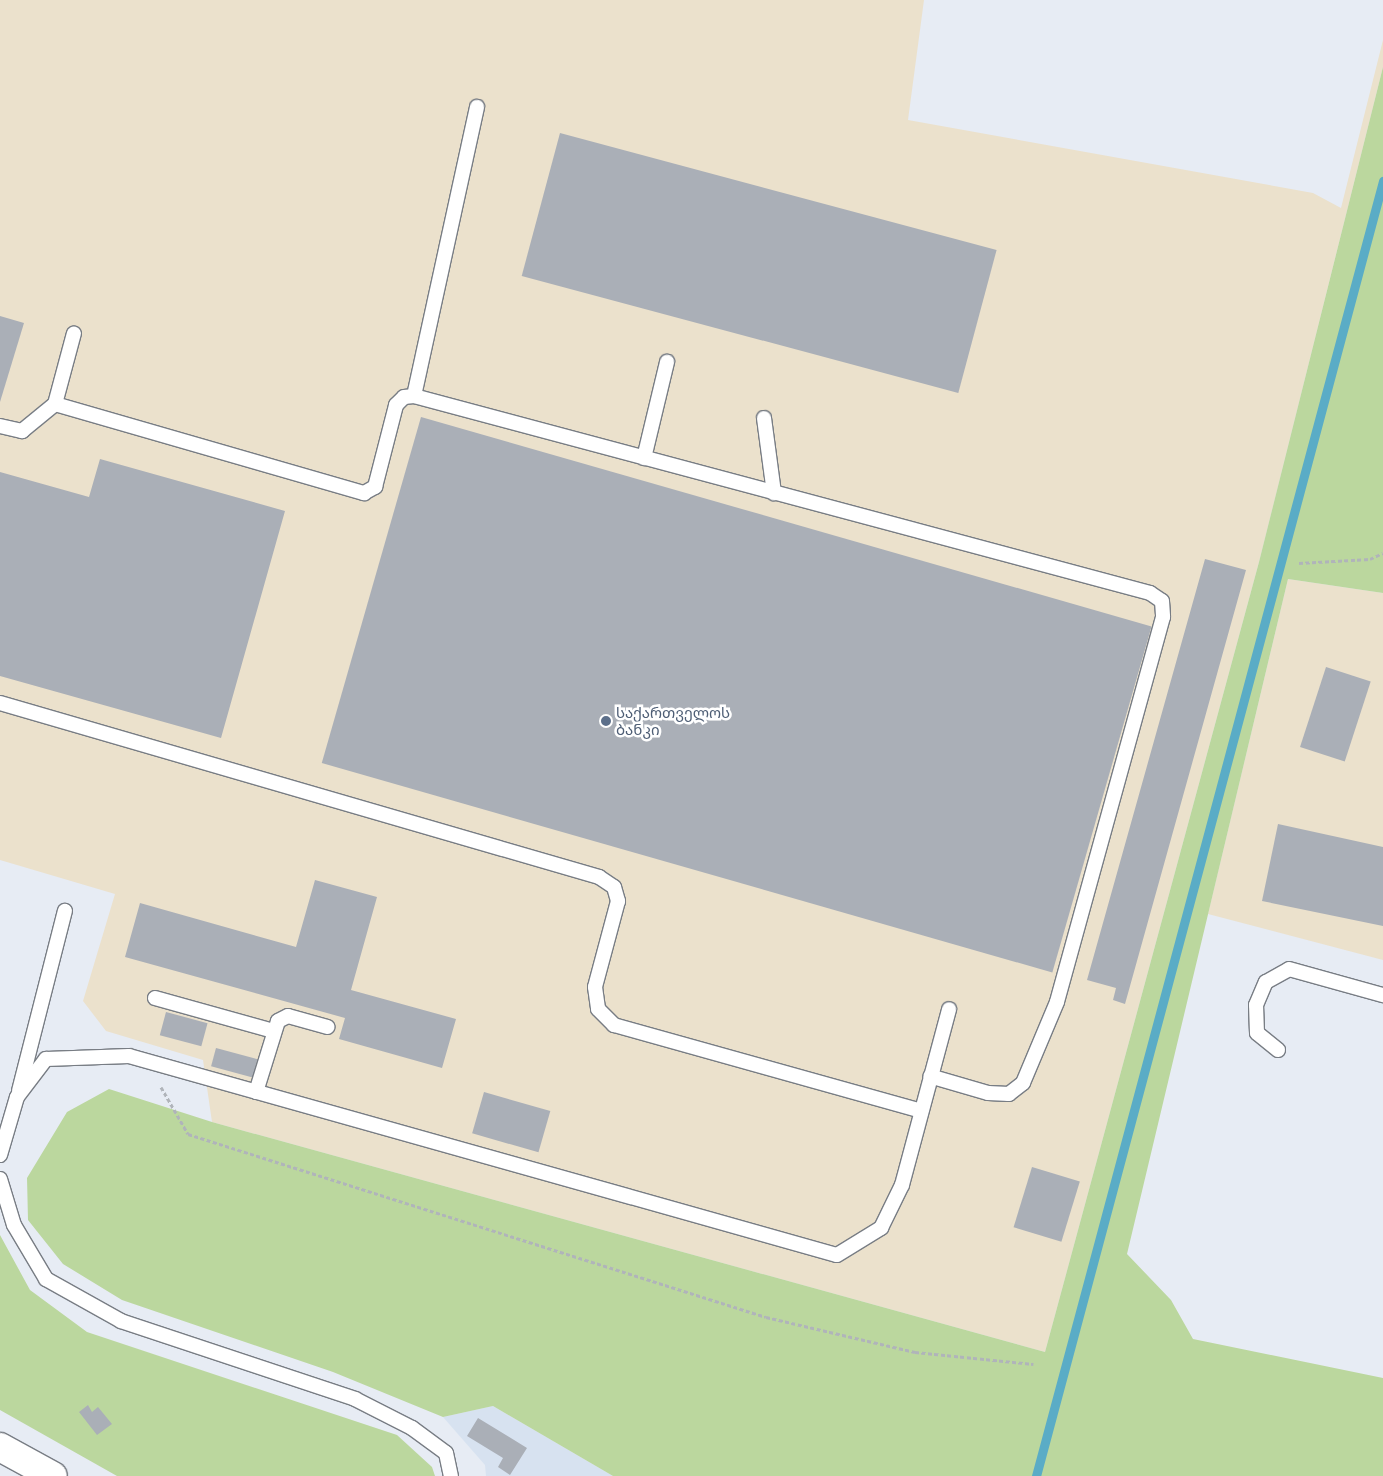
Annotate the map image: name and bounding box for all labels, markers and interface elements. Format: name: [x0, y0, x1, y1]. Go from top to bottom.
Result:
place label: საქართველოს ბანკი: [616, 703, 730, 738]
marker: საქართველოს ბანკი: [600, 715, 612, 727]

